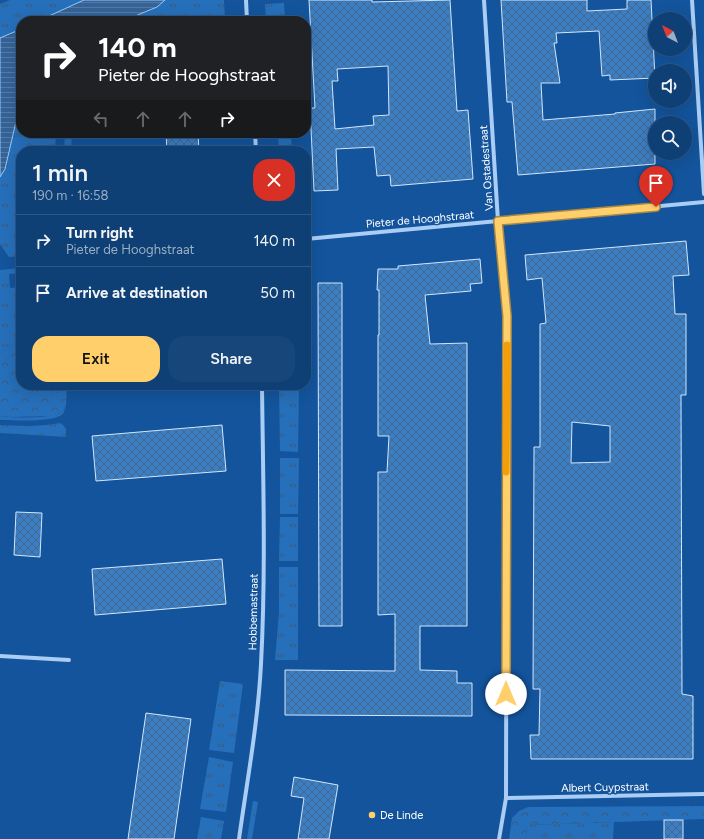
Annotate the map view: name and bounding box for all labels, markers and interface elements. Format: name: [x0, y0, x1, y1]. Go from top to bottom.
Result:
north arrow: [648, 12, 692, 56]
map controls: [648, 12, 692, 160]
text: 140 m: [98, 30, 177, 64]
icon: right: [32, 32, 84, 84]
text: Pieter de Hooghstraat: [98, 64, 276, 86]
button: sound: [648, 64, 692, 108]
icon: left: [90, 108, 112, 130]
icon: ahead: [132, 108, 154, 130]
icon: ahead: [174, 108, 196, 130]
icon: right: [216, 108, 238, 130]
button: search: [648, 116, 692, 160]
street label: Van Ostadestraat: [477, 125, 496, 211]
text: 1 min: [32, 158, 88, 187]
button: close: [253, 159, 295, 201]
pin: [639, 166, 673, 207]
icon: arrive: [645, 172, 667, 194]
text: 190 m · 16:58: [32, 188, 109, 203]
street label: Pieter de Hooghstraat: [365, 208, 475, 231]
text: Turn right: [66, 224, 134, 242]
icon: right: [32, 230, 54, 252]
text: 140 m: [253, 232, 295, 250]
text: Pieter de Hooghstraat: [66, 242, 194, 257]
icon: arrive: [32, 282, 54, 304]
text: Arrive at destination: [66, 284, 207, 302]
text: 50 m: [260, 284, 295, 302]
button: Exit: [32, 336, 160, 382]
button: Share: [168, 336, 295, 382]
street label: Hobbemastraat: [246, 573, 261, 651]
position arrow: [485, 673, 527, 715]
street label: Albert Cuypstraat: [561, 780, 649, 795]
place label: De Linde: [380, 809, 423, 822]
marker: De Linde: [367, 810, 377, 820]

